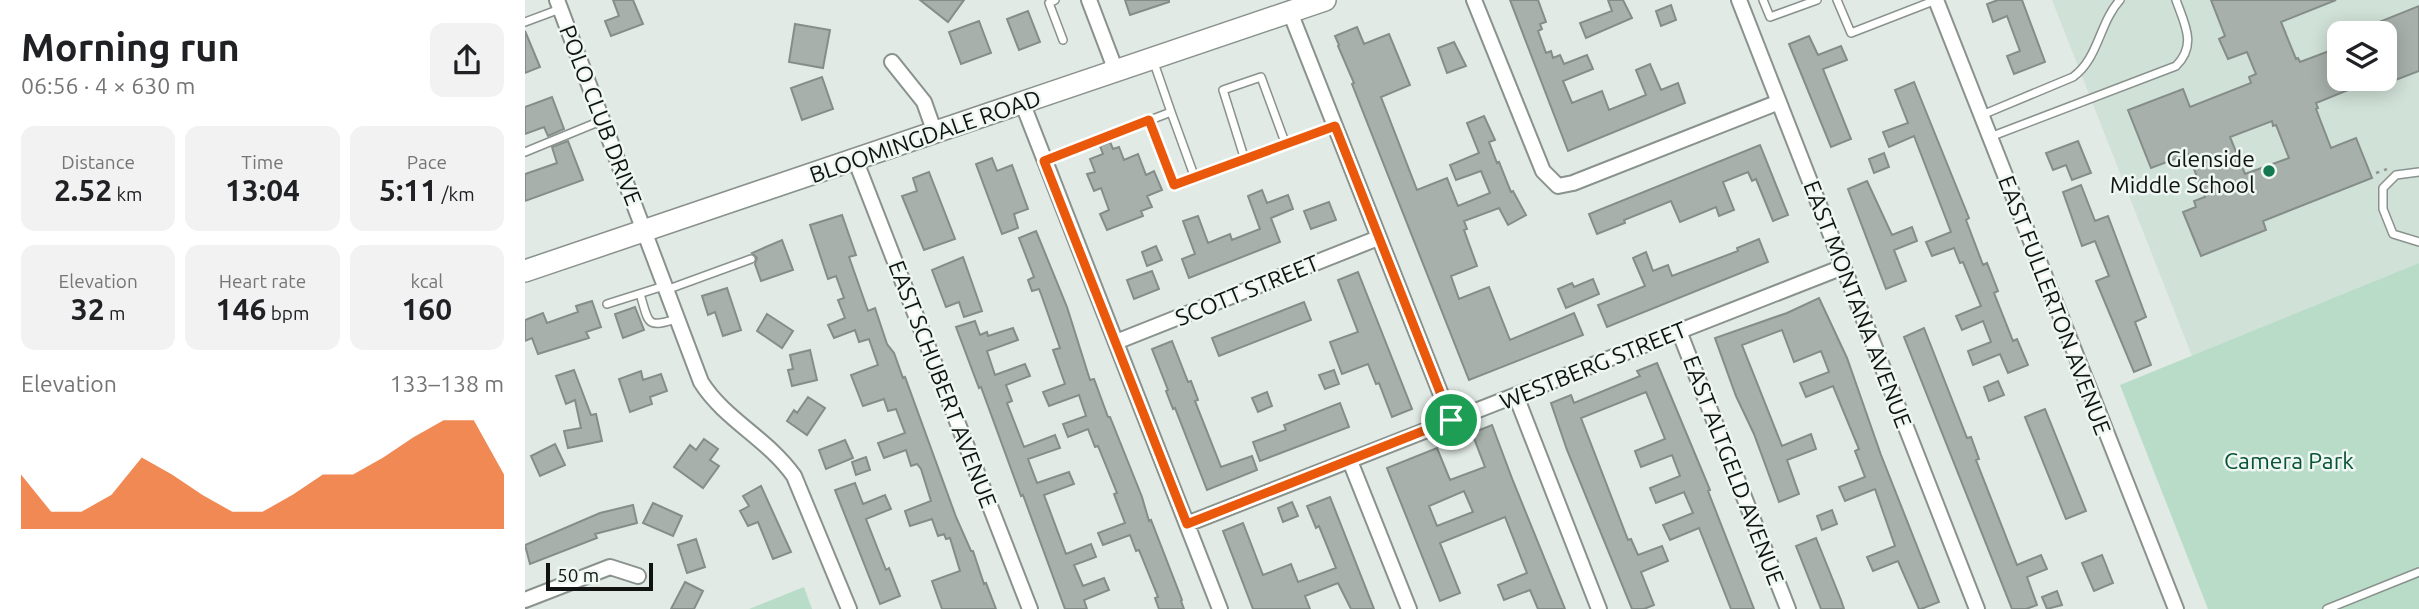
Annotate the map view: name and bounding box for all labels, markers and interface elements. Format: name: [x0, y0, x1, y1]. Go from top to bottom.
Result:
street label: POLO CLUB DRIVE: [555, 21, 647, 209]
map controls: [2327, 21, 2397, 91]
button: layers: [2327, 21, 2397, 91]
button: share: [430, 23, 504, 97]
text: Morning run: [21, 26, 240, 68]
text: 06:56 · 4 × 630 m: [21, 73, 195, 98]
street label: BLOOMINGDALE ROAD: [806, 85, 1044, 187]
place label: Glenside Middle School: [2110, 146, 2255, 197]
text: Distance: [61, 151, 135, 173]
text: Time: [241, 151, 284, 173]
text: Pace: [407, 151, 447, 173]
marker: Glenside Middle School: [2261, 163, 2277, 179]
street label: EAST FULLERTON AVENUE: [1994, 172, 2116, 438]
text: 2.52: [54, 173, 112, 207]
text: 13:04: [225, 173, 300, 207]
text: 5:11: [379, 173, 437, 207]
street label: EAST MONTANA AVENUE: [1799, 177, 1917, 431]
text: km: [112, 183, 142, 205]
text: /km: [437, 183, 475, 205]
street label: SCOTT STREET: [1172, 250, 1323, 330]
street label: EAST SCHUBERT AVENUE: [884, 257, 1002, 511]
text: Elevation: [59, 270, 138, 292]
text: Heart rate: [219, 270, 306, 292]
text: kcal: [410, 270, 443, 292]
text: 32: [71, 292, 105, 326]
text: 146: [216, 292, 266, 326]
text: 160: [401, 292, 452, 326]
text: m: [105, 302, 125, 324]
text: bpm: [266, 302, 309, 324]
street label: WESTBERG STREET: [1496, 316, 1690, 414]
street label: EAST ALTGELD AVENUE: [1679, 352, 1789, 588]
text: Elevation: [21, 371, 117, 396]
text: 133–138 m: [390, 371, 504, 396]
pin: [1421, 390, 1481, 450]
icon: arrive: [1432, 401, 1470, 439]
park label: Camera Park: [2224, 448, 2354, 473]
scale bar: [546, 560, 653, 592]
text: 50 m: [557, 564, 599, 586]

